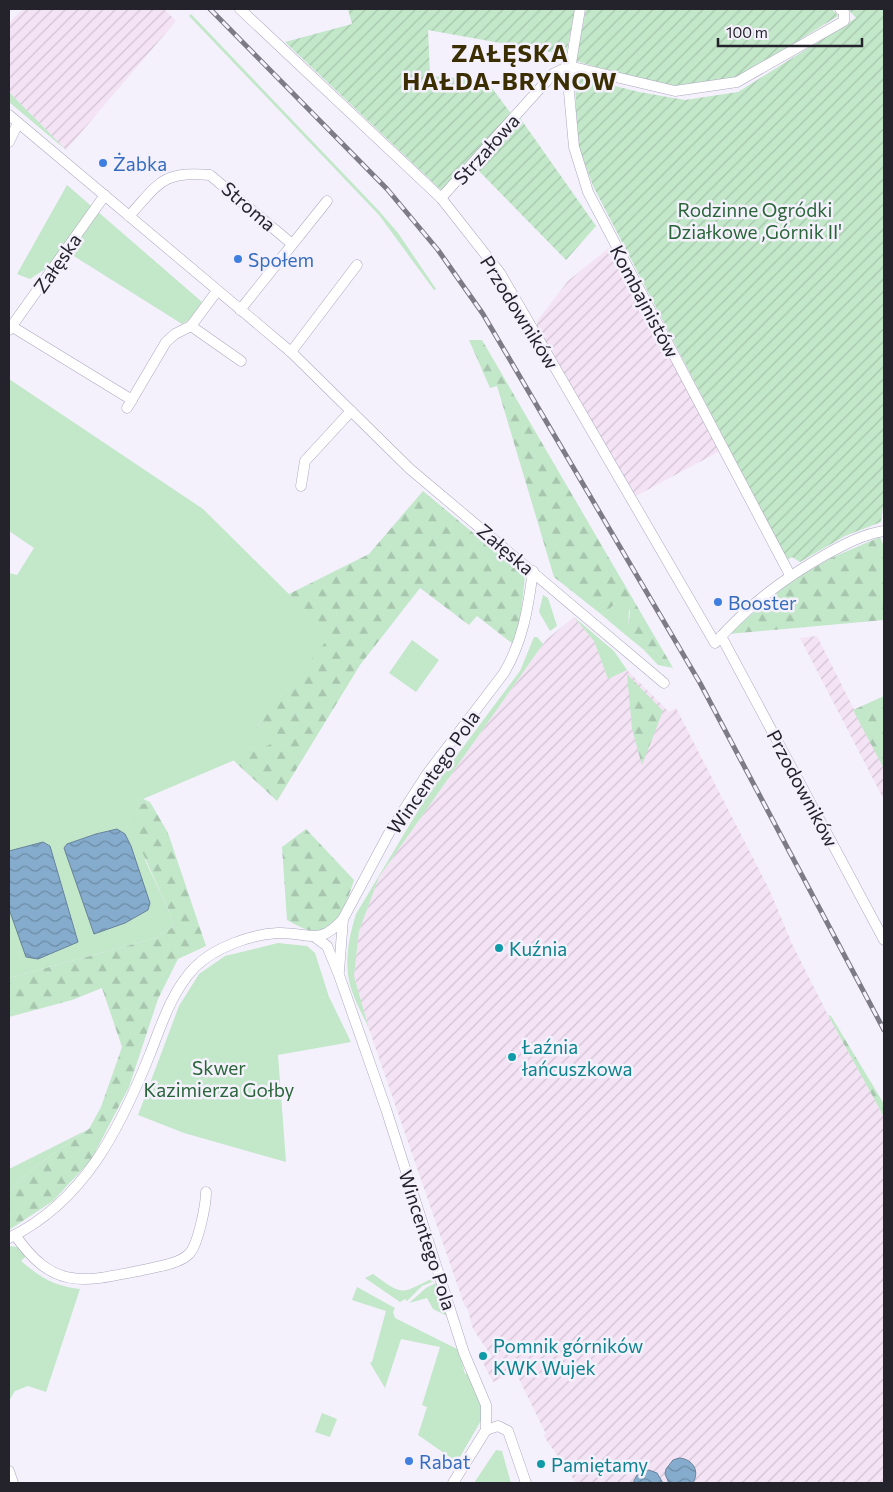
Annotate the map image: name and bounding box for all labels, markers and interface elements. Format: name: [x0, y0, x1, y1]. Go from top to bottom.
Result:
scale bar: [718, 15, 862, 47]
text: 100 m: [726, 23, 768, 41]
district label: ZAŁĘSKA HAŁDA-BRYNOW: [402, 38, 618, 95]
street label: Strzałowa: [448, 109, 524, 189]
place label: Żabka: [113, 152, 167, 175]
marker: Żabka: [97, 157, 109, 169]
street label: Stroma: [217, 176, 281, 236]
park label: Rodzinne Ogródki Działkowe ,Górnik II': [668, 198, 842, 243]
street label: Załęska: [28, 229, 86, 297]
street label: Kombajnistów: [606, 241, 684, 361]
place label: Społem: [248, 248, 314, 271]
street label: Przodowników: [476, 251, 564, 373]
marker: Społem: [232, 253, 244, 265]
street label: Załęska: [473, 519, 539, 579]
place label: Booster: [728, 591, 797, 614]
marker: Booster: [712, 596, 724, 608]
street label: Wincentego Pola: [382, 706, 484, 838]
street label: Przodowników: [762, 725, 844, 851]
place label: Kuźnia: [509, 937, 567, 960]
marker: Kuźnia: [493, 942, 505, 954]
place label: Łaźnia łańcuszkowa: [521, 1035, 633, 1080]
marker: Łaźnia łańcuszkowa: [506, 1051, 518, 1063]
park label: Skwer Kazimierza Gołby: [144, 1056, 295, 1101]
street label: Wincentego Pola: [395, 1167, 461, 1313]
place label: Pomnik górników KWK Wujek: [493, 1334, 643, 1379]
marker: Pomnik górników KWK Wujek: [477, 1350, 489, 1362]
place label: Rabat: [419, 1450, 471, 1473]
place label: Pamiętamy: [551, 1453, 648, 1476]
marker: Rabat: [403, 1455, 415, 1467]
marker: Pamiętamy: [535, 1458, 547, 1470]

